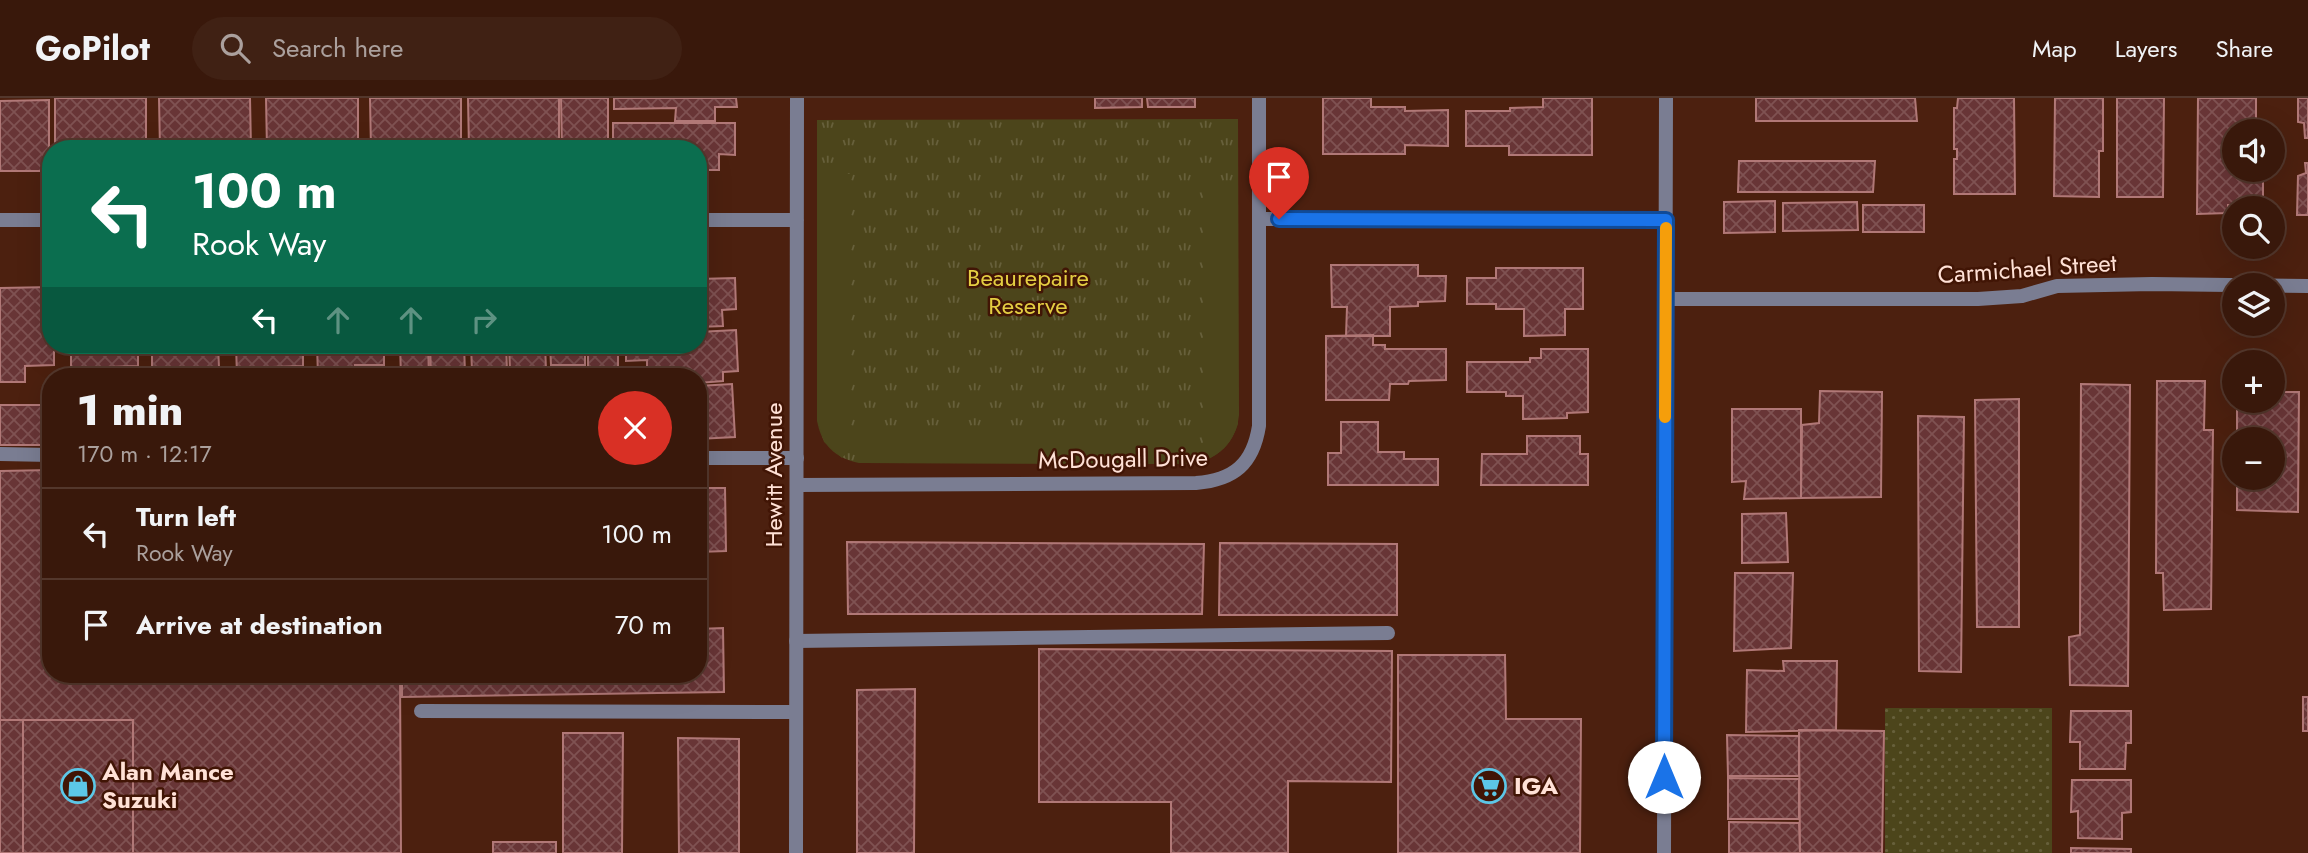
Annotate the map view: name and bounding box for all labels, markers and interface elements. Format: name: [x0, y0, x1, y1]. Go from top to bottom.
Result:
search box: [192, 17, 682, 80]
text: GoPilot: [35, 25, 150, 72]
icon: search: [216, 29, 254, 67]
text: Search here: [272, 29, 403, 67]
text: Map: [2032, 31, 2077, 66]
text: Layers: [2115, 31, 2177, 66]
text: Share: [2215, 31, 2273, 66]
map controls: [2222, 119, 2285, 490]
button: sound: [2222, 119, 2285, 182]
pin: [1249, 147, 1309, 219]
text: 100 m: [192, 156, 337, 226]
icon: arrive: [1260, 158, 1298, 196]
icon: left: [77, 168, 168, 259]
button: search: [2222, 196, 2285, 259]
text: Rook Way: [192, 221, 326, 267]
street label: Carmichael Street: [1936, 245, 2118, 292]
park label: Beaurepaire Reserve: [967, 260, 1089, 323]
button: layers: [2222, 273, 2285, 336]
icon: left: [246, 301, 284, 339]
icon: ahead: [319, 301, 357, 339]
icon: ahead: [392, 301, 430, 339]
icon: right: [465, 301, 503, 339]
button: +: [2222, 350, 2285, 413]
text: 1 min: [77, 380, 183, 441]
button: close: [598, 391, 672, 465]
street label: Hewitt Avenue: [756, 402, 791, 548]
button: −: [2222, 427, 2285, 490]
text: 170 m · 12:17: [77, 437, 212, 471]
street label: McDougall Drive: [1038, 440, 1208, 477]
text: Turn left: [136, 498, 236, 536]
icon: left: [77, 515, 115, 553]
text: 100 m: [601, 515, 672, 553]
text: Rook Way: [136, 536, 233, 570]
icon: arrive: [77, 606, 115, 644]
text: Arrive at destination: [136, 606, 383, 644]
text: 70 m: [615, 606, 672, 644]
position arrow: [1627, 740, 1701, 814]
place label: Alan Mance Suzuki: [101, 754, 234, 817]
shop icon: Alan Mance Suzuki: [59, 767, 97, 805]
supermarket icon: IGA: [1470, 767, 1508, 805]
place label: IGA: [1514, 768, 1558, 803]

